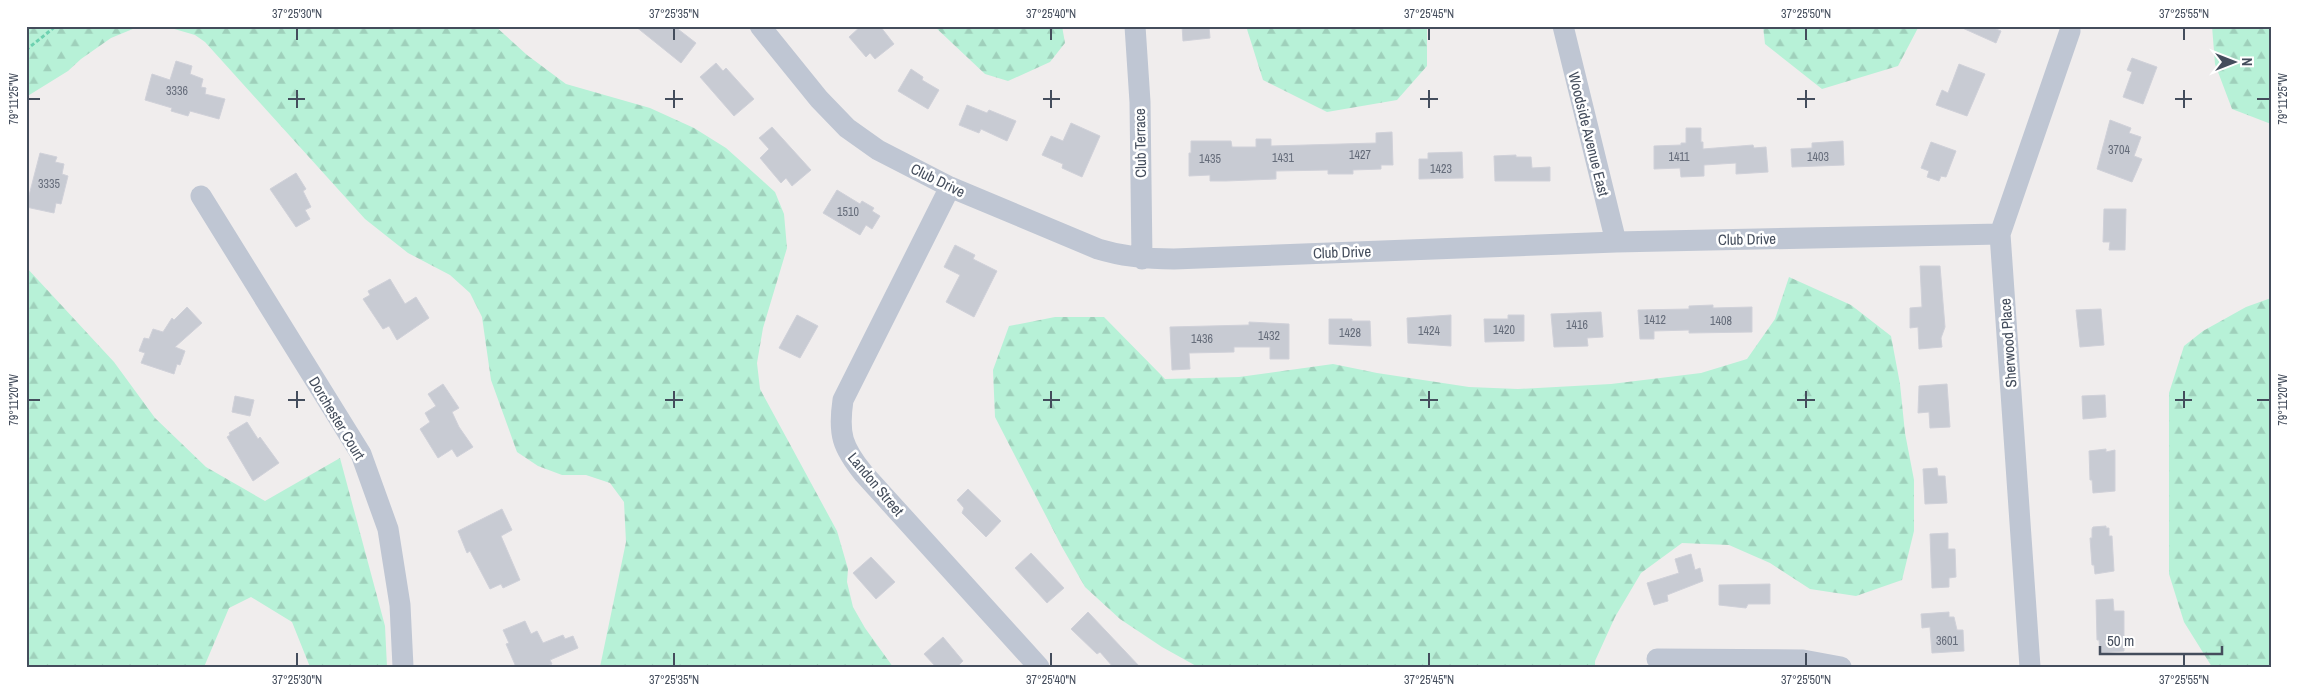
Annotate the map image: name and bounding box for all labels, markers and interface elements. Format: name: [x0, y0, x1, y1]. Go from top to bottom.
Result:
text: 37°25'30"N: [272, 6, 322, 22]
text: 37°25'35"N: [649, 6, 699, 22]
text: 37°25'40"N: [1026, 6, 1076, 22]
text: 37°25'45"N: [1404, 6, 1454, 22]
text: 37°25'50"N: [1781, 6, 1831, 22]
text: 37°25'55"N: [2159, 6, 2209, 22]
north arrow: [2210, 38, 2260, 88]
text: N: [2238, 58, 2256, 66]
street label: Woodside Avenue East: [1563, 70, 1615, 199]
text: 79°11'25"W: [6, 73, 22, 125]
text: 79°11'25"W: [2275, 73, 2291, 125]
house number: 3336: [166, 83, 188, 99]
street label: Club Terrace: [1129, 108, 1151, 178]
house number: 3704: [2108, 142, 2130, 158]
house number: 1427: [1349, 147, 1371, 163]
house number: 1411: [1668, 149, 1690, 165]
house number: 1403: [1807, 149, 1829, 165]
house number: 1431: [1272, 150, 1294, 166]
house number: 1435: [1199, 151, 1221, 167]
street label: Club Drive: [907, 158, 969, 202]
house number: 1423: [1430, 161, 1452, 177]
house number: 3335: [38, 176, 60, 192]
house number: 1510: [837, 204, 859, 220]
street label: Club Drive: [1718, 228, 1776, 250]
street label: Club Drive: [1313, 240, 1372, 264]
street label: Sherwood Place: [1994, 297, 2022, 388]
house number: 1412: [1644, 312, 1666, 328]
house number: 1408: [1710, 313, 1732, 329]
house number: 1416: [1566, 317, 1588, 333]
house number: 1420: [1493, 322, 1515, 338]
house number: 1424: [1418, 323, 1440, 339]
house number: 1428: [1339, 325, 1361, 341]
house number: 1432: [1258, 328, 1280, 344]
house number: 1436: [1191, 331, 1213, 347]
street label: Dorchester Court: [304, 372, 370, 464]
text: 79°11'20"W: [6, 374, 22, 426]
text: 79°11'20"W: [2275, 374, 2291, 426]
street label: Landon Street: [843, 448, 909, 521]
scale bar: [2100, 623, 2222, 655]
text: 50 m: [2107, 630, 2134, 651]
house number: 3601: [1936, 633, 1958, 649]
text: 37°25'30"N: [272, 672, 322, 688]
text: 37°25'35"N: [649, 672, 699, 688]
text: 37°25'40"N: [1026, 672, 1076, 688]
text: 37°25'45"N: [1404, 672, 1454, 688]
text: 37°25'50"N: [1781, 672, 1831, 688]
text: 37°25'55"N: [2159, 672, 2209, 688]

